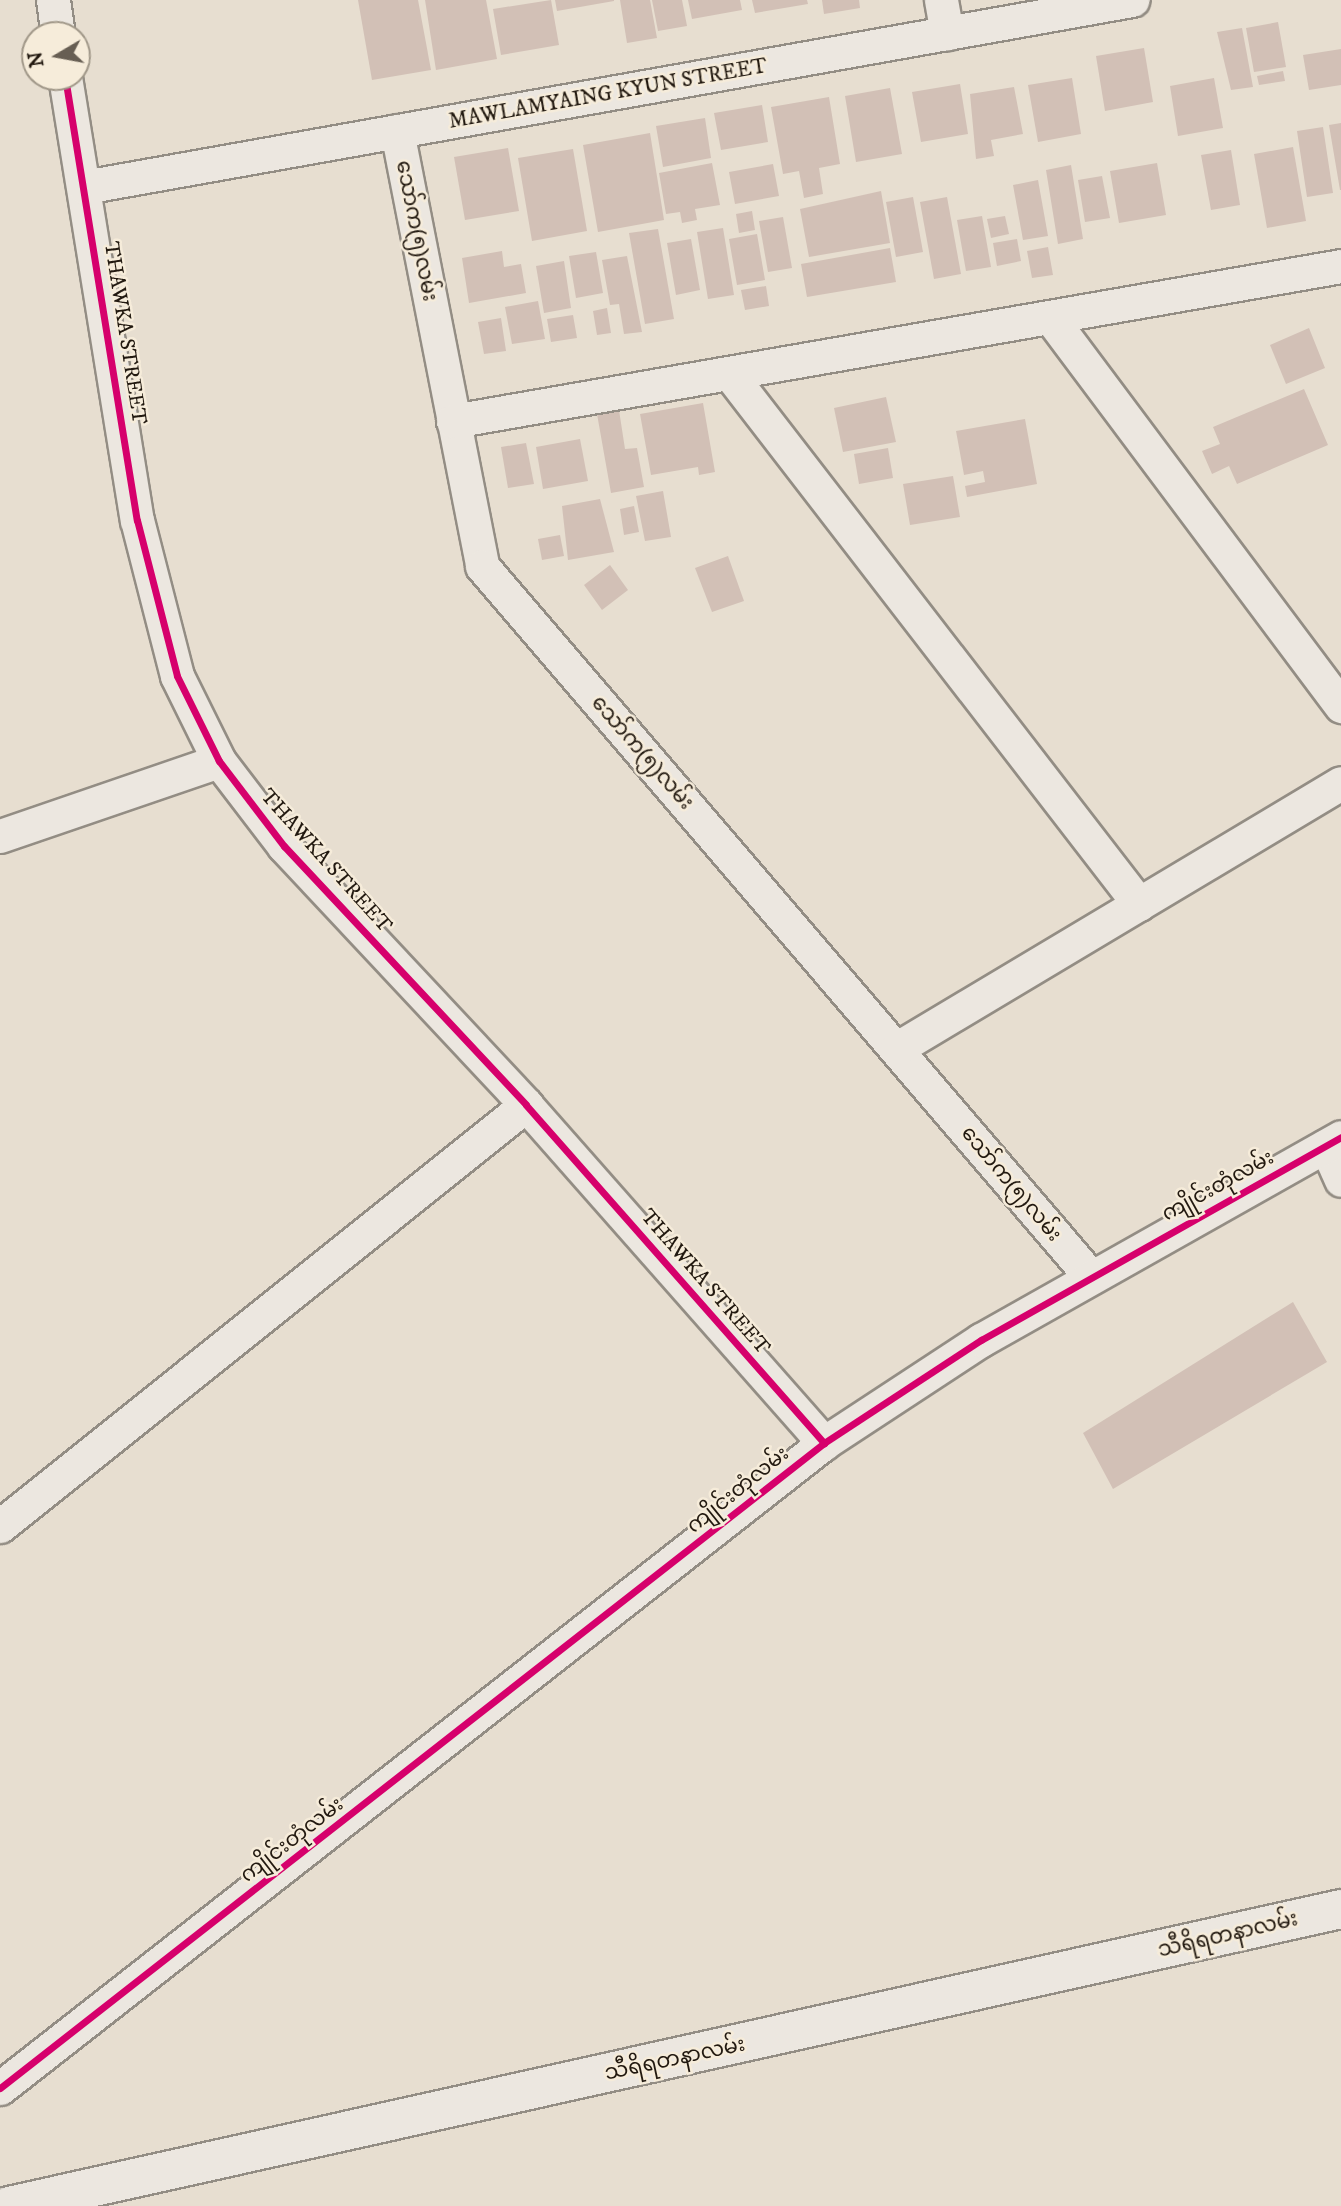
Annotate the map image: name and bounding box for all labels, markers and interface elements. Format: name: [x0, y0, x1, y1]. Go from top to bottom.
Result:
north arrow: [21, 21, 91, 91]
text: N: [24, 50, 49, 69]
street label: MAWLAMYAING KYUN STREET: [447, 54, 769, 134]
street label: သော်က(၅)လမ်း: [390, 158, 442, 304]
street label: THAWKA STREET: [98, 240, 152, 426]
street label: သော်က(၅)လမ်း: [586, 691, 698, 815]
street label: THAWKA STREET: [255, 784, 397, 938]
street label: သော်က(၅)လမ်း: [955, 1121, 1067, 1247]
street label: ကျိုင်းတုံလမ်း: [1158, 1145, 1278, 1227]
street label: THAWKA STREET: [635, 1204, 775, 1360]
street label: ကျိုင်းတုံလမ်း: [682, 1441, 794, 1539]
street label: ကျိုင်းတုံလမ်း: [235, 1792, 349, 1888]
street label: သီရိရတနာလမ်း: [1156, 1907, 1300, 1963]
street label: သီရိရတနာလမ်း: [603, 2032, 747, 2086]

